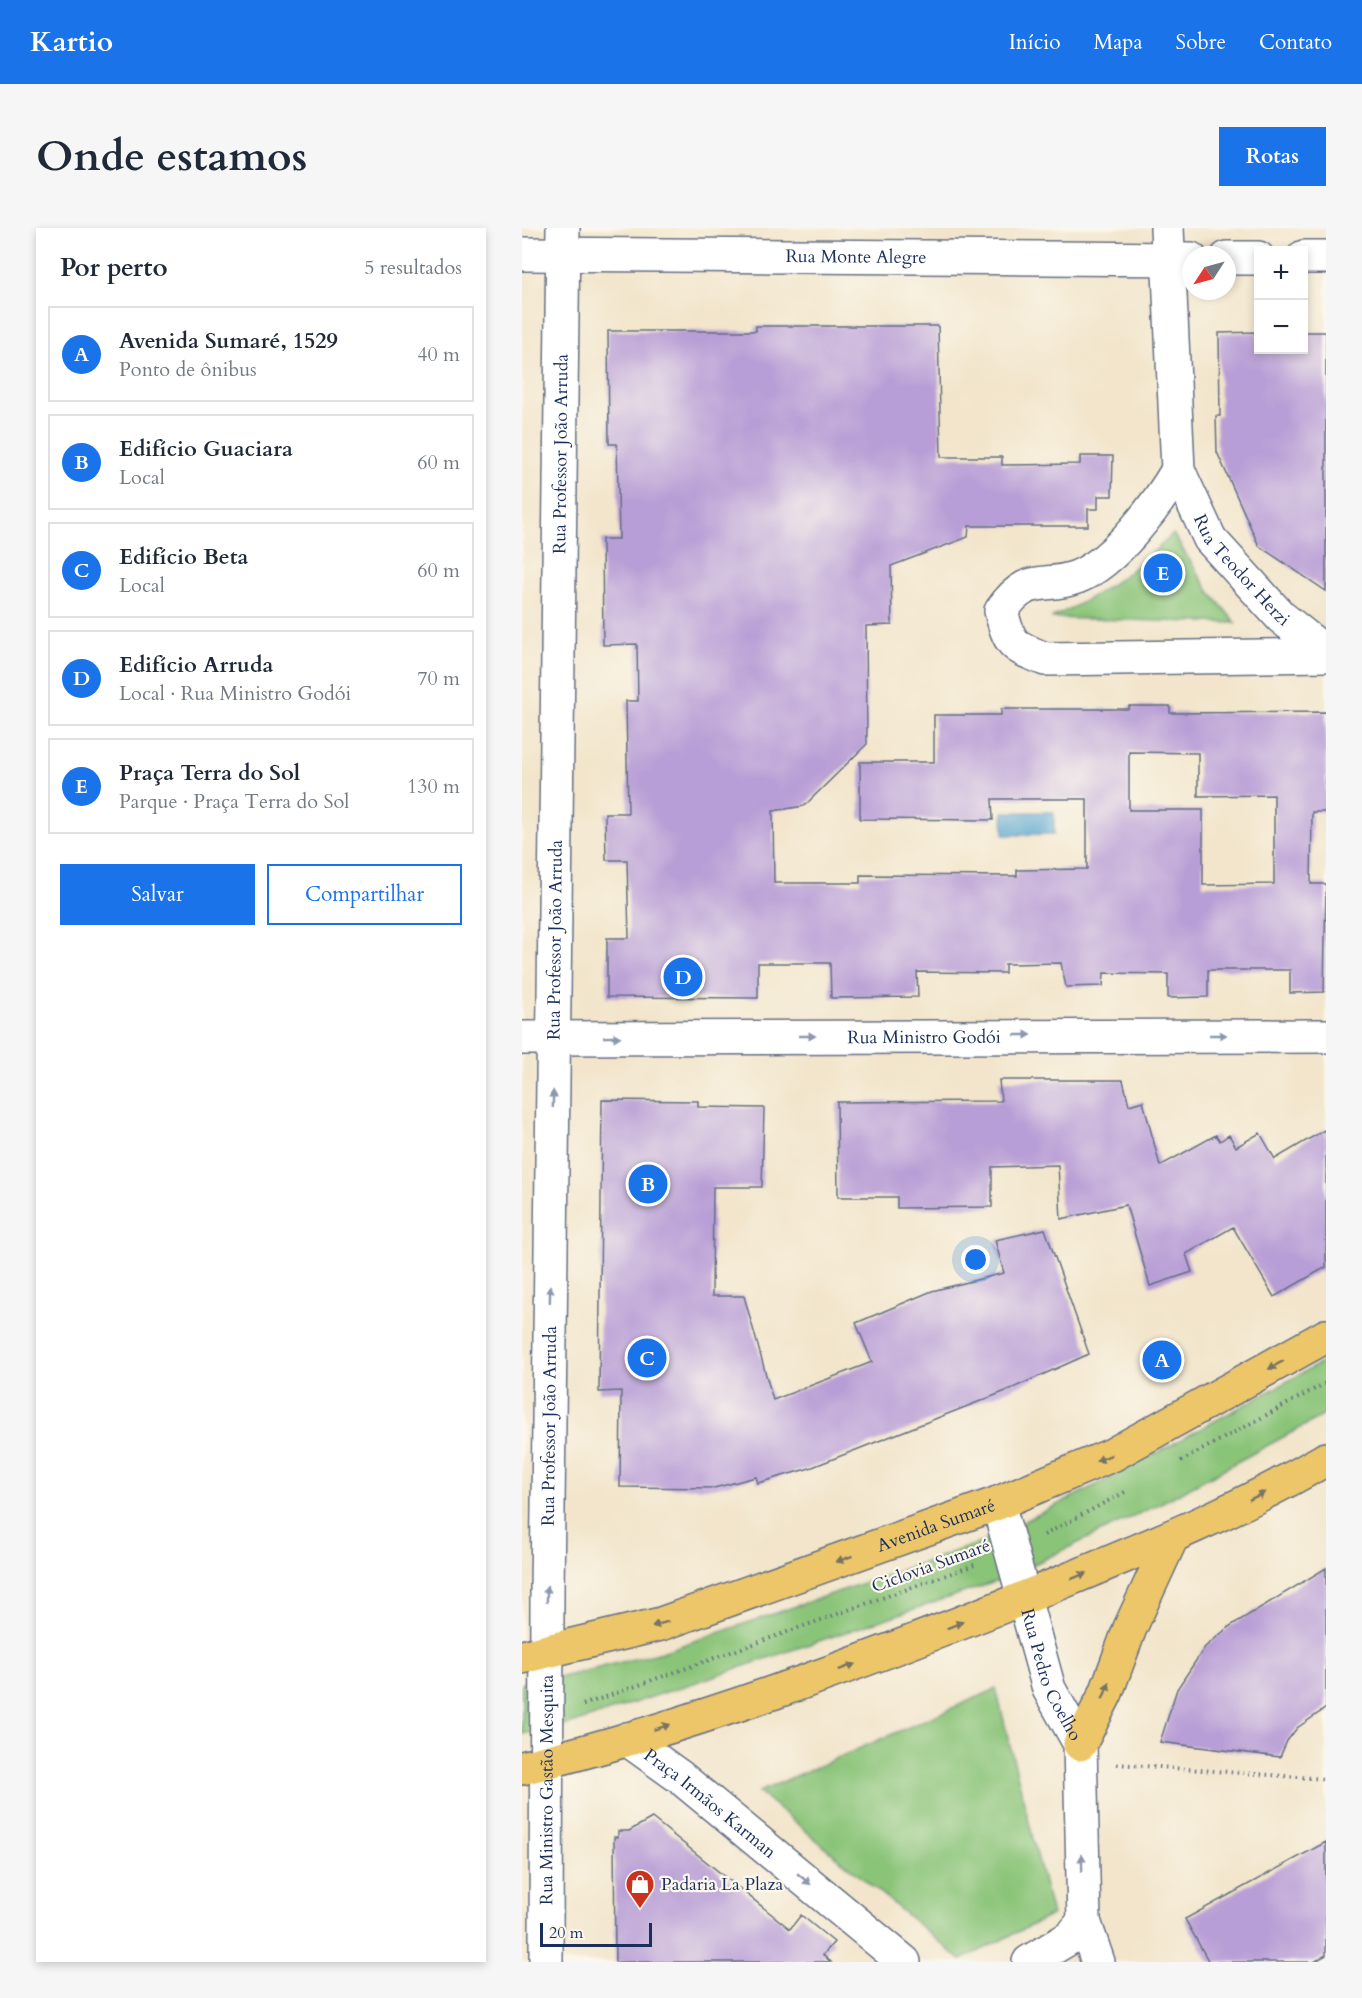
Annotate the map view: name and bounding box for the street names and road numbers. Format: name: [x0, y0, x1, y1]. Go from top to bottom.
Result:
street label: Rua Monte Alegre: [785, 243, 927, 270]
street label: Rua Professor João Arruda: [547, 354, 574, 554]
street label: Rua Teodor Herzi: [1188, 510, 1295, 632]
street label: Rua Professor João Arruda: [541, 840, 568, 1040]
street label: Rua Ministro Godói: [847, 1024, 1001, 1050]
street label: Rua Professor João Arruda: [535, 1325, 563, 1526]
street label: Avenida Sumaré: [873, 1493, 999, 1558]
street label: Ciclovia Sumaré: [868, 1533, 994, 1599]
street label: Rua Pedro Coelho: [1015, 1606, 1088, 1745]
street label: Rua Ministro Gastão Mesquita: [534, 1674, 559, 1905]
street label: Praça Irmãos Karman: [639, 1742, 782, 1864]

